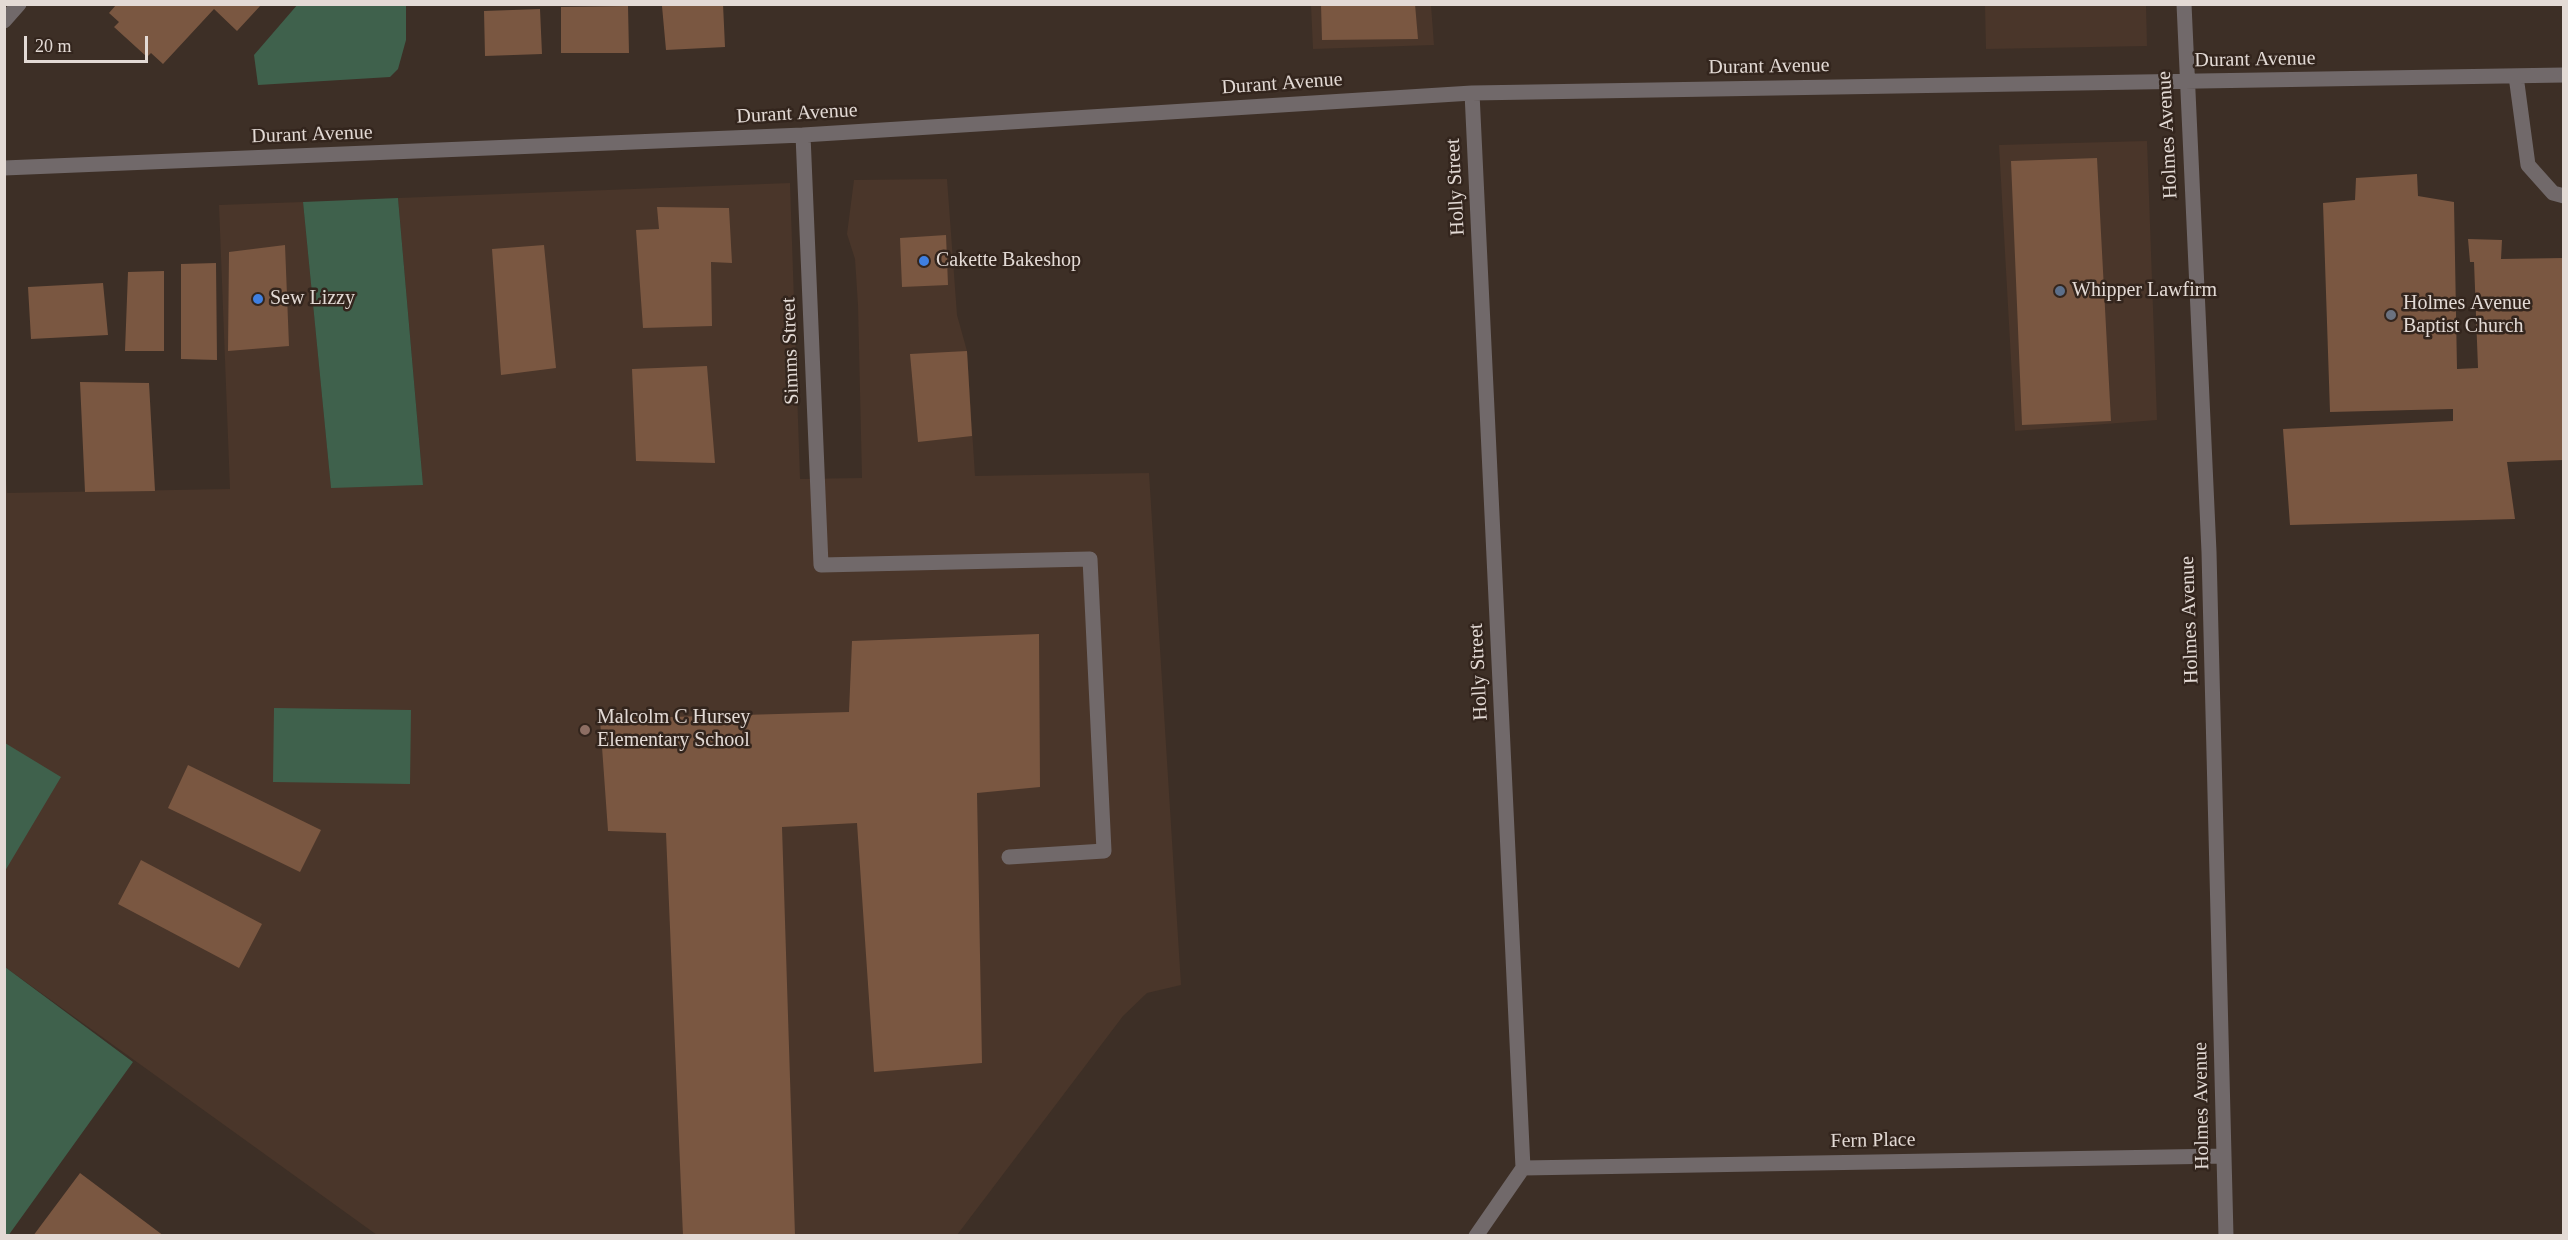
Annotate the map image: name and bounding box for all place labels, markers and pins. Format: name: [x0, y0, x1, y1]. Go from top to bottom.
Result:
place label: Cakette Bakeshop: [936, 249, 1081, 273]
marker: Cakette Bakeshop: [917, 254, 931, 268]
place label: Whipper Lawfirm: [2072, 279, 2217, 303]
marker: Whipper Lawfirm: [2053, 284, 2067, 298]
place label: Sew Lizzy: [270, 287, 355, 311]
marker: Sew Lizzy: [251, 292, 265, 306]
place label: Holmes Avenue Baptist Church: [2403, 292, 2531, 339]
marker: Holmes Avenue Baptist Church: [2384, 308, 2398, 322]
place label: Malcolm C Hursey Elementary School: [597, 706, 750, 753]
marker: Malcolm C Hursey Elementary School: [578, 723, 592, 737]

